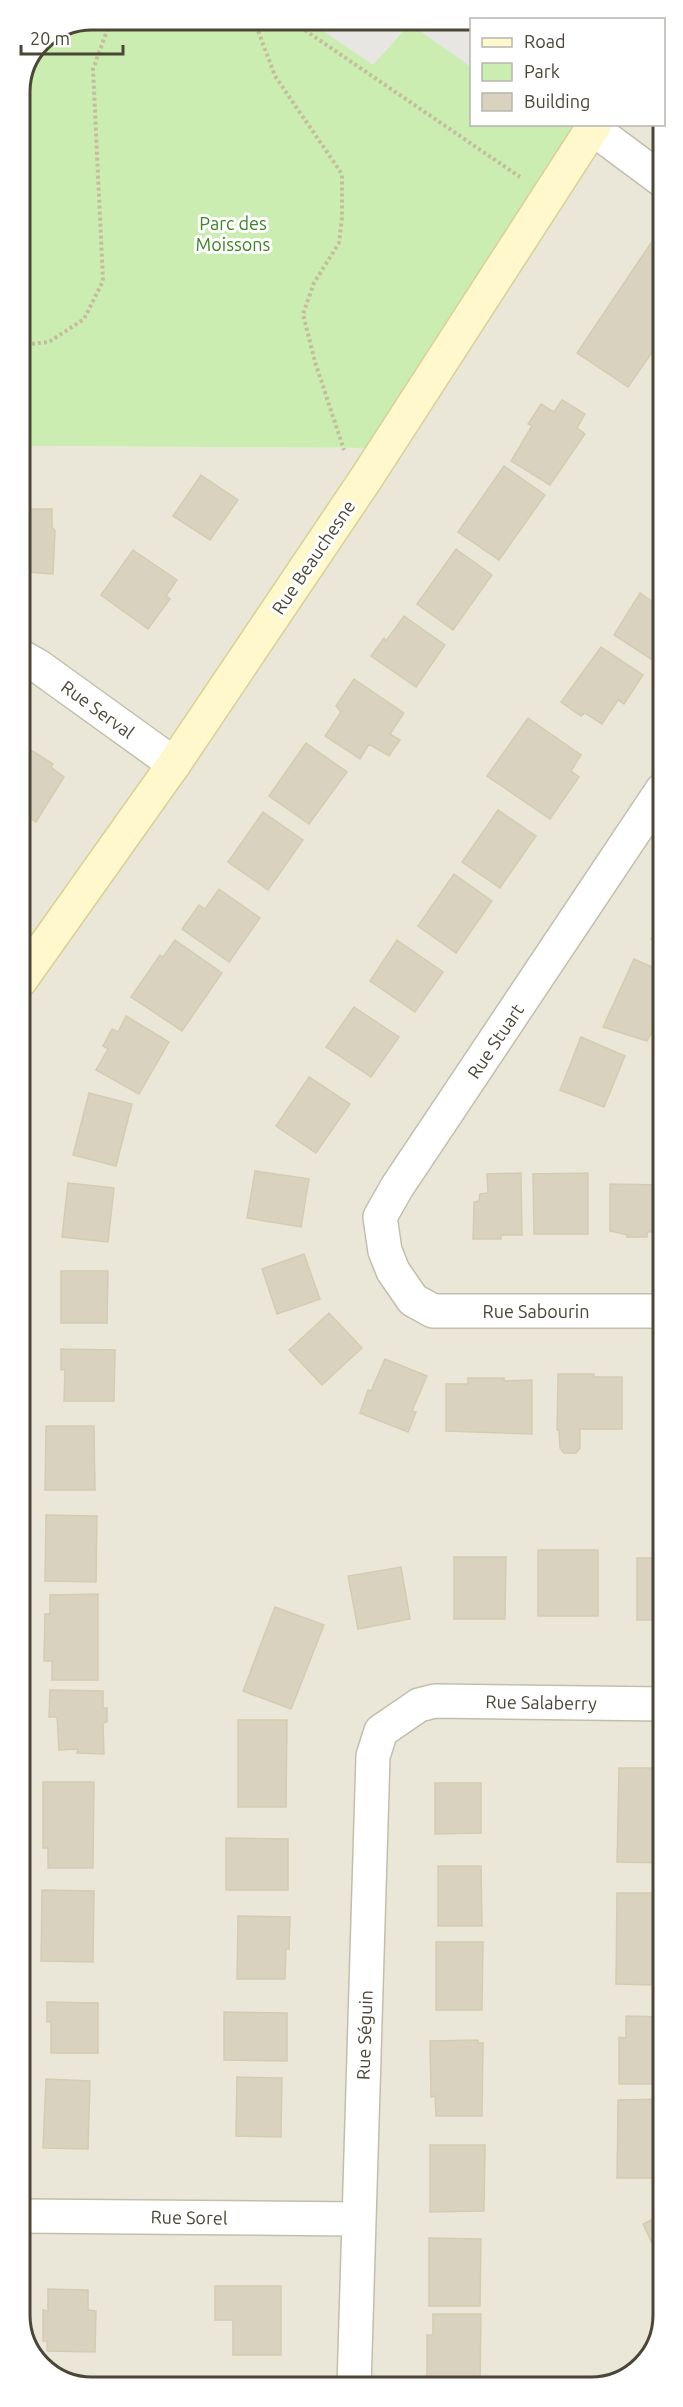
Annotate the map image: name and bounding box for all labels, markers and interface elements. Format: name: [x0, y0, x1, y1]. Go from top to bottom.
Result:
scale bar: [21, 18, 123, 56]
legend: [470, 18, 665, 126]
text: 20 m: [30, 28, 70, 48]
text: Road: [524, 31, 566, 51]
text: Park: [524, 61, 560, 81]
text: Building: [524, 91, 590, 111]
park label: Parc des Moissons: [196, 213, 271, 254]
street label: Rue Beauchesne: [268, 496, 358, 618]
street label: Rue Serval: [58, 676, 138, 742]
street label: Rue Stuart: [463, 1000, 527, 1082]
street label: Rue Sabourin: [482, 1301, 590, 1321]
street label: Rue Salaberry: [485, 1691, 597, 1713]
street label: Rue Séguin: [352, 1990, 376, 2080]
street label: Rue Sorel: [150, 2206, 228, 2228]

